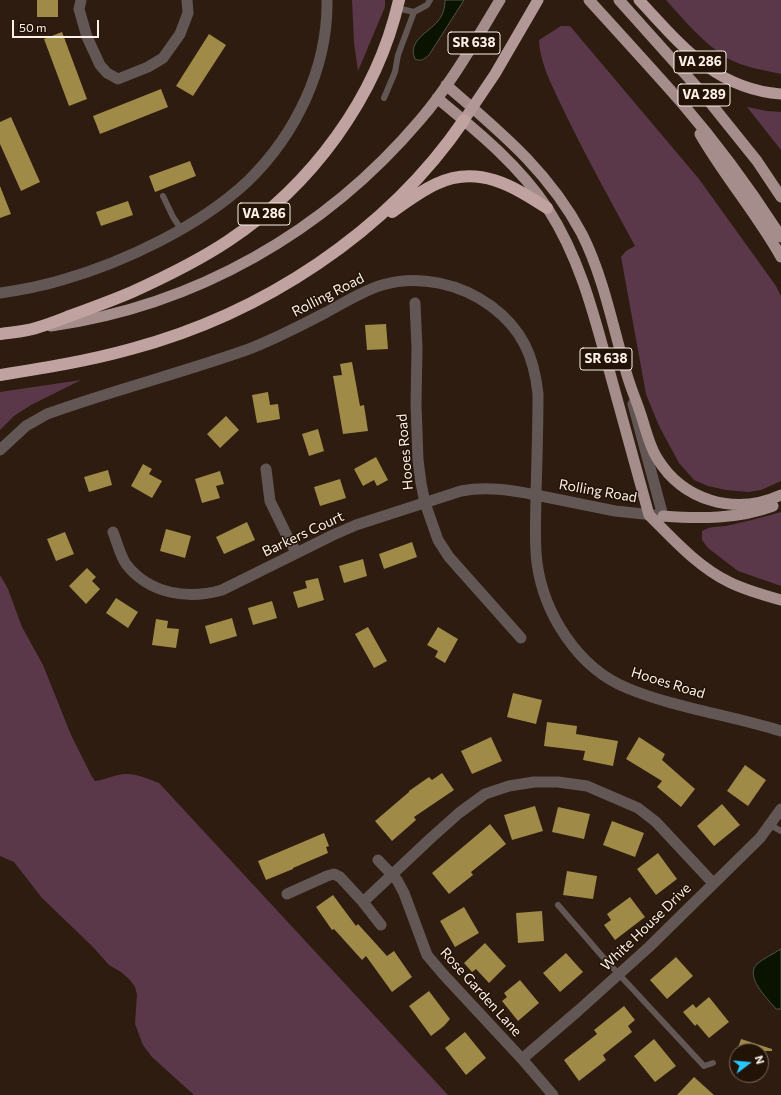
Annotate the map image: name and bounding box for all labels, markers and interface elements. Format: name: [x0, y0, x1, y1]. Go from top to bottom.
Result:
scale bar: [14, 12, 101, 38]
text: 50 m: [19, 20, 47, 34]
road number: SR 638: [448, 32, 500, 54]
road number: VA 286: [674, 51, 726, 73]
road number: VA 289: [678, 84, 730, 106]
road number: VA 286: [238, 203, 290, 225]
street label: Rolling Road: [289, 270, 367, 320]
road number: SR 638: [580, 348, 632, 370]
street label: Hooes Road: [393, 413, 417, 491]
street label: Rolling Road: [558, 476, 638, 506]
street label: Barkers Court: [260, 508, 346, 560]
street label: Hooes Road: [629, 664, 707, 702]
street label: White House Drive: [598, 880, 694, 974]
street label: Rose Garden Lane: [437, 944, 525, 1040]
north arrow: [729, 1043, 769, 1083]
text: N: [753, 1054, 767, 1066]

